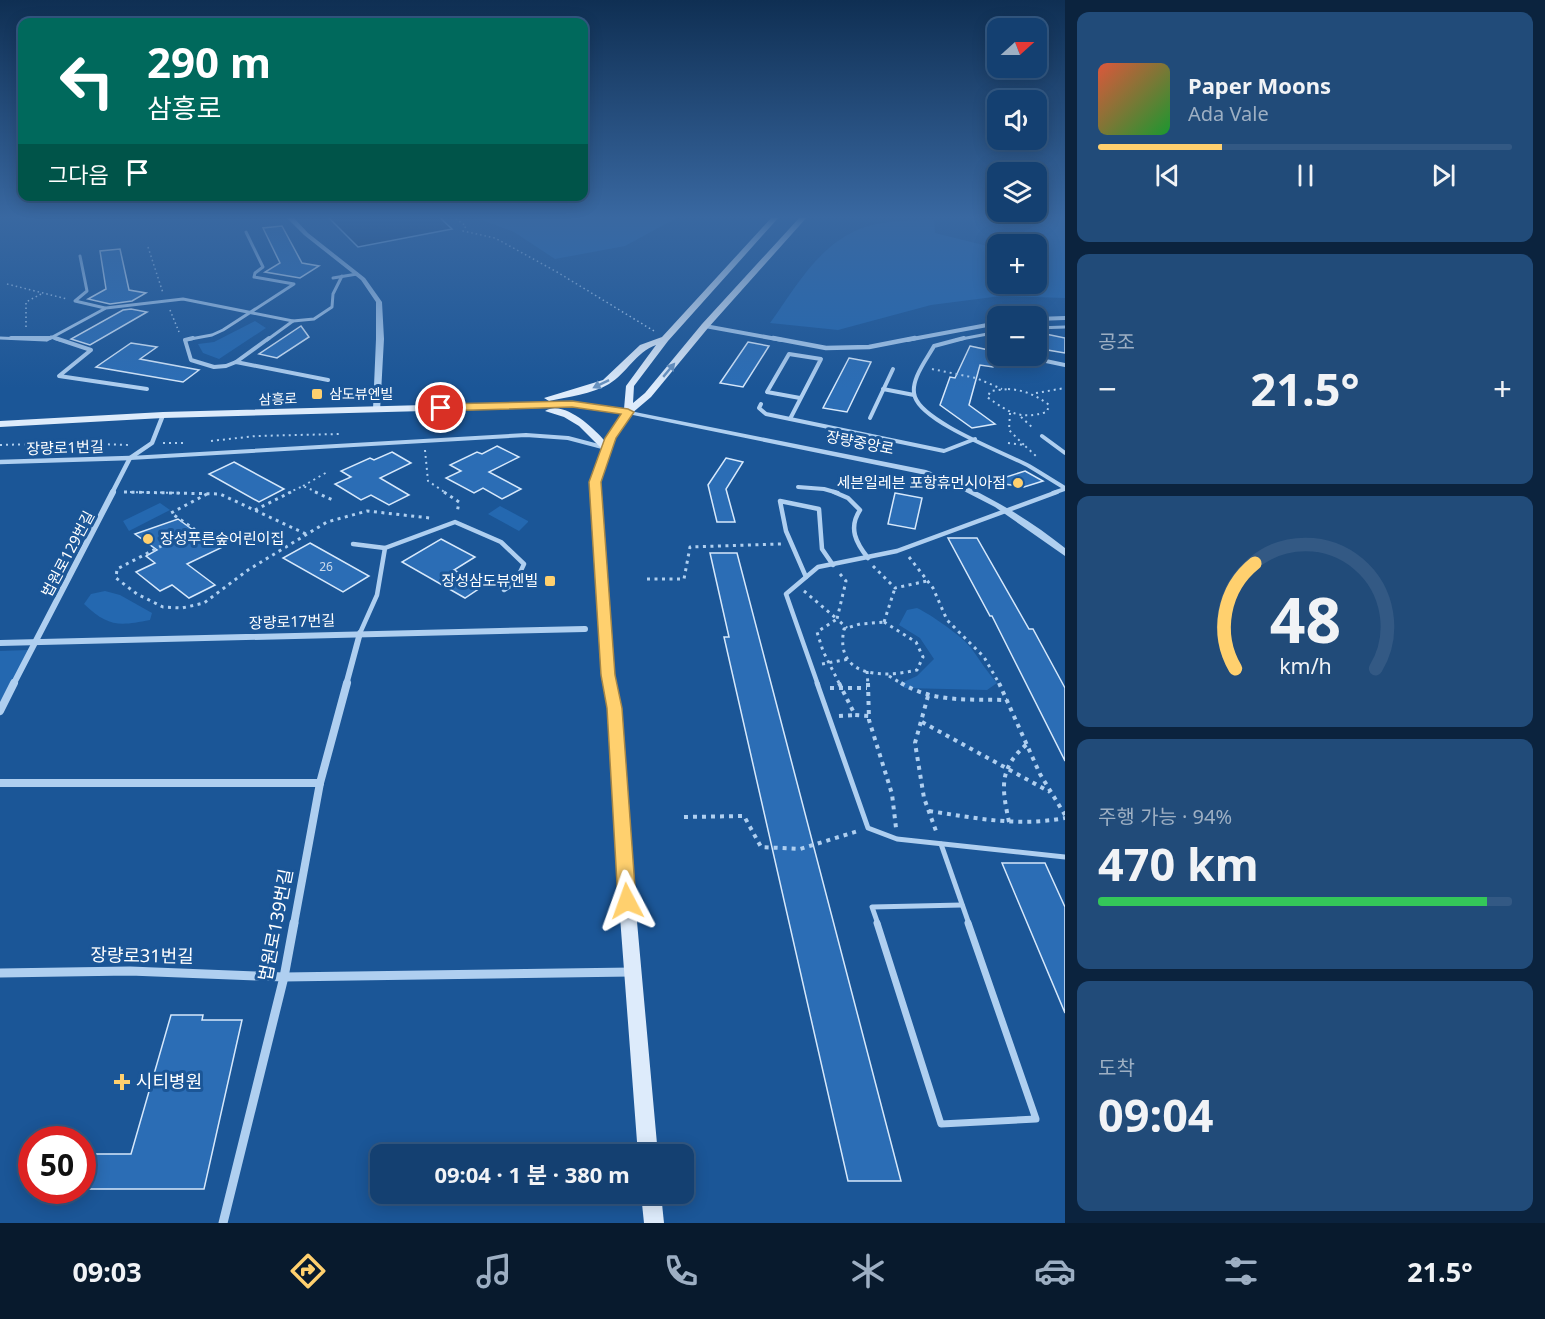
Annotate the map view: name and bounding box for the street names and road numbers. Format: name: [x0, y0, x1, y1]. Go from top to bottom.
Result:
street label: 삼흥로: [258, 388, 298, 409]
street label: 장량중앙로: [824, 426, 896, 458]
street label: 장량로1번길: [26, 436, 104, 458]
street label: 법원로129번길: [36, 507, 98, 600]
street label: 장량로17번길: [249, 610, 335, 632]
street label: 법원로139번길: [252, 867, 298, 983]
street label: 장량로31번길: [90, 942, 194, 968]

